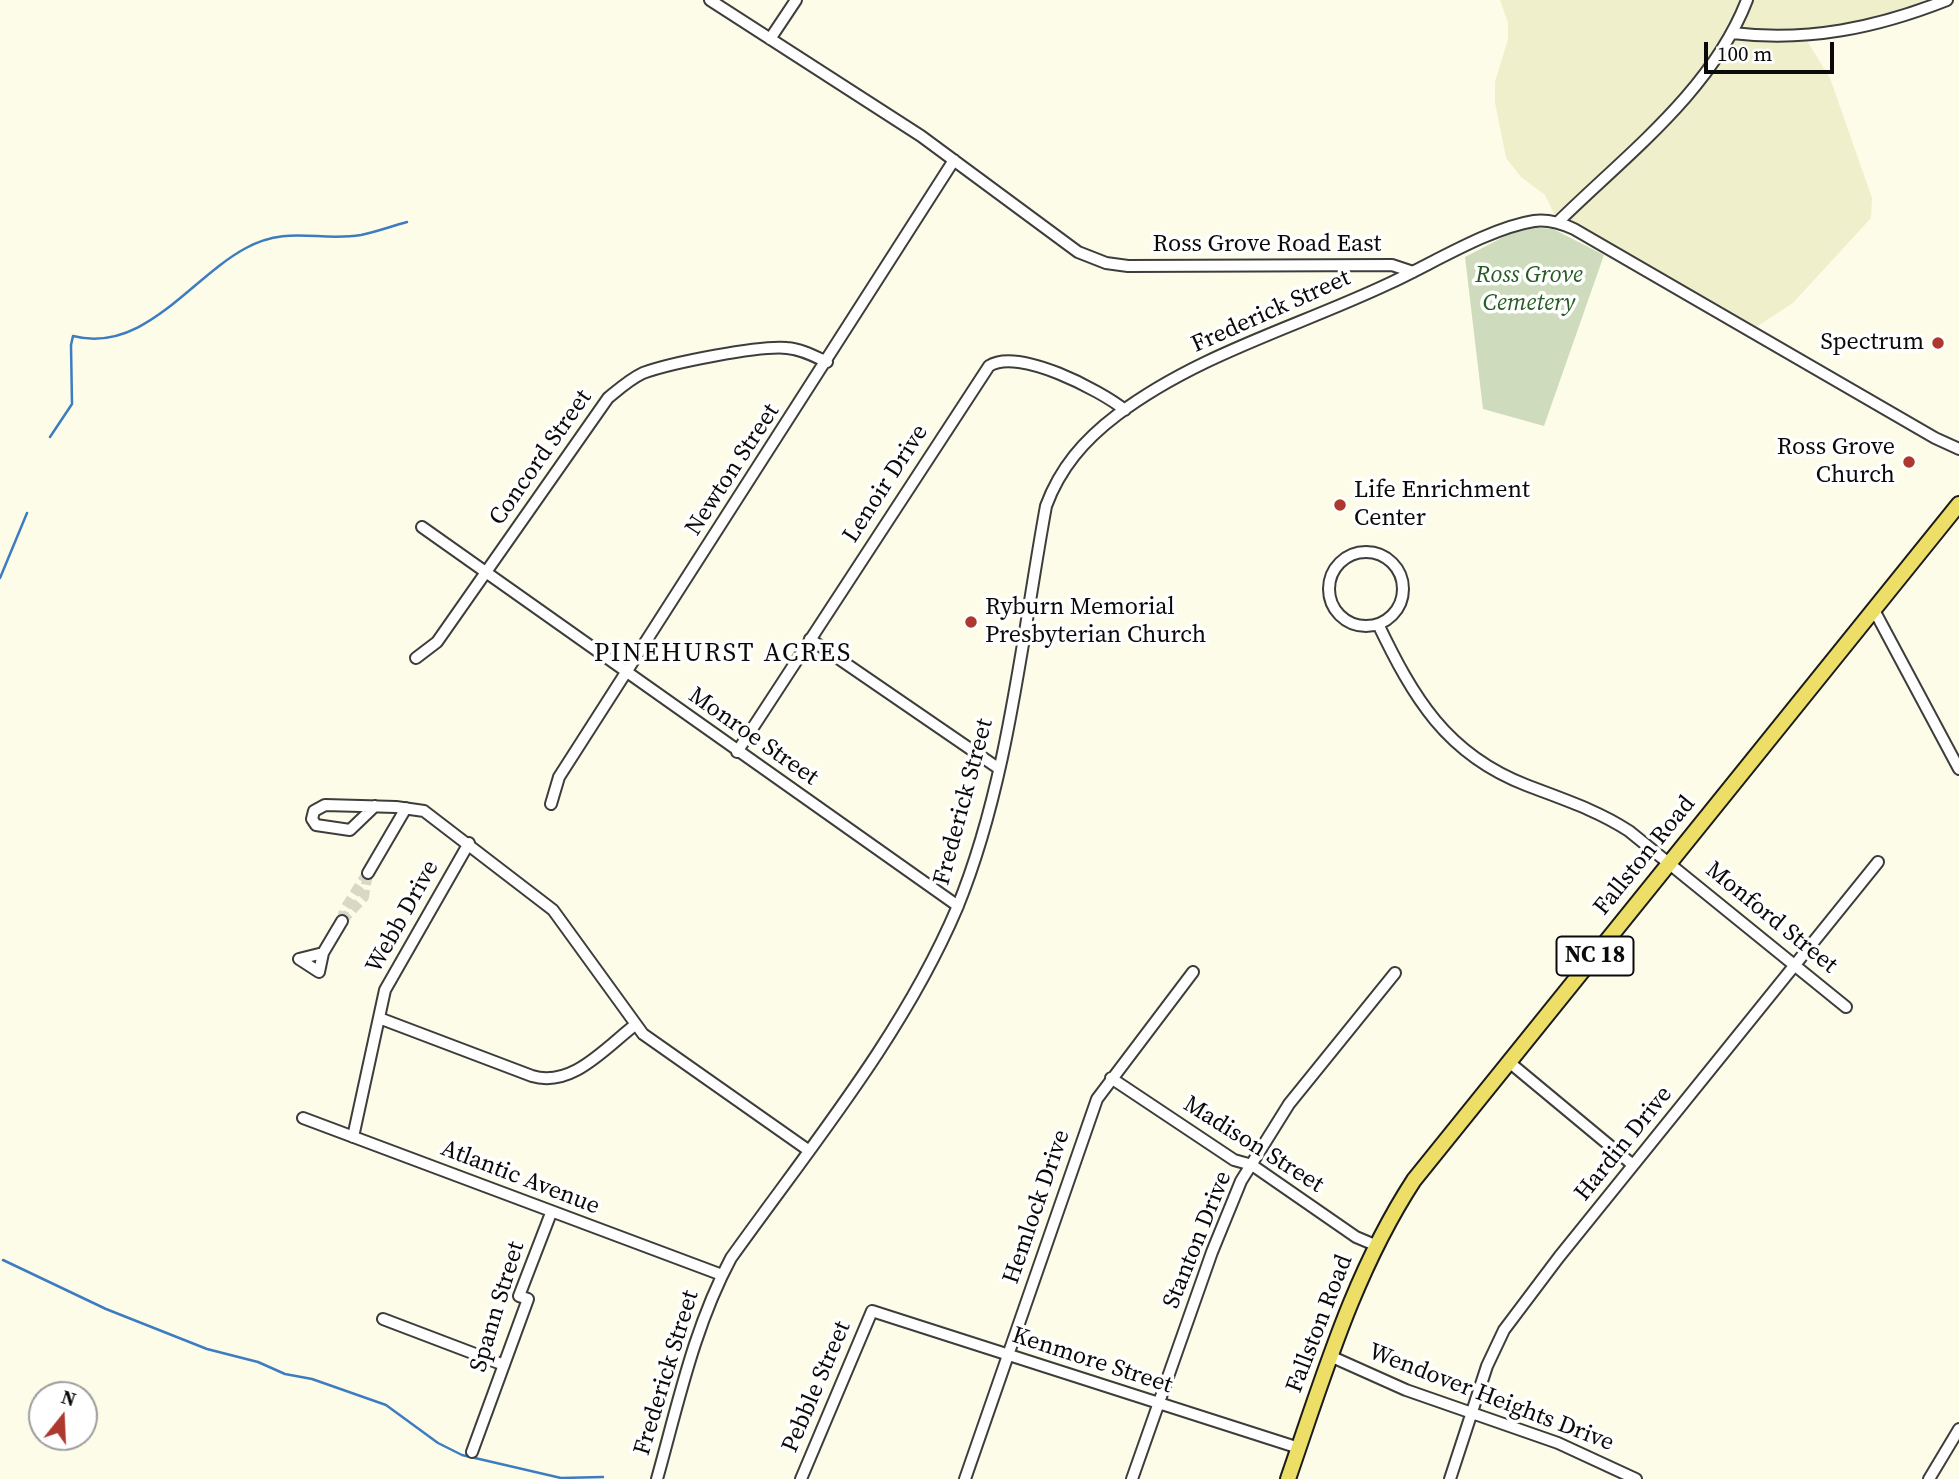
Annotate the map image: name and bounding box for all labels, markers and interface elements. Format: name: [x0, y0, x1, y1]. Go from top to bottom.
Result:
scale bar: [1707, 28, 1836, 72]
text: 100 m: [1717, 39, 1772, 68]
street label: Ross Grove Road East: [1153, 231, 1381, 259]
park label: Ross Grove Cemetery: [1475, 262, 1583, 318]
street label: Frederick Street: [1187, 264, 1355, 360]
place label: Spectrum: [1820, 329, 1924, 357]
marker: Spectrum: [1930, 335, 1946, 351]
street label: Concord Street: [484, 385, 598, 531]
street label: Newton Street: [680, 399, 786, 541]
street label: Lenoir Drive: [837, 420, 935, 548]
place label: Ross Grove Church: [1777, 434, 1895, 490]
marker: Ross Grove Church: [1901, 454, 1917, 470]
place label: Life Enrichment Center: [1354, 477, 1530, 533]
marker: Life Enrichment Center: [1332, 497, 1348, 513]
place label: Ryburn Memorial Presbyterian Church: [985, 594, 1206, 650]
marker: Ryburn Memorial Presbyterian Church: [963, 614, 979, 630]
district label: PINEHURST ACRES: [596, 638, 850, 670]
street label: Monroe Street: [683, 682, 823, 792]
street label: Frederick Street: [928, 716, 1000, 888]
street label: Fallston Road: [1588, 790, 1702, 922]
street label: Webb Drive: [360, 856, 446, 978]
street label: Monford Street: [1699, 856, 1843, 980]
road number: NC 18: [1556, 937, 1634, 976]
street label: Hardin Drive: [1569, 1081, 1679, 1207]
street label: Madison Street: [1178, 1090, 1328, 1200]
street label: Hemlock Drive: [997, 1126, 1077, 1288]
street label: Atlantic Avenue: [437, 1135, 603, 1221]
street label: Stanton Drive: [1157, 1167, 1239, 1313]
street label: Spann Street: [465, 1238, 531, 1376]
street label: Fallston Road: [1281, 1251, 1359, 1397]
street label: Frederick Street: [628, 1287, 706, 1459]
street label: Pebble Street: [776, 1317, 858, 1457]
street label: Kenmore Street: [1008, 1322, 1176, 1400]
street label: Wendover Heights Drive: [1364, 1338, 1618, 1458]
north arrow: [28, 1381, 98, 1451]
text: N: [58, 1383, 79, 1412]

